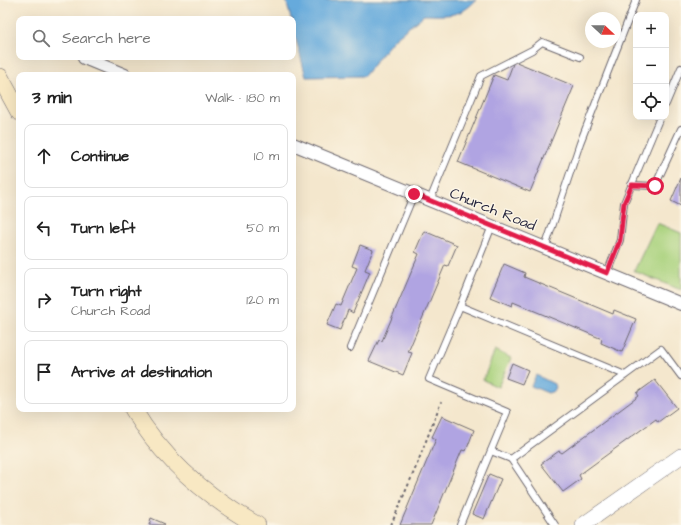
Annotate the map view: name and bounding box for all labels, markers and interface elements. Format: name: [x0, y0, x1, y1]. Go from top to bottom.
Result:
north arrow: [585, 12, 621, 48]
map controls: [633, 12, 669, 120]
button: +: [633, 12, 669, 48]
search box: [16, 16, 296, 60]
icon: search: [30, 27, 52, 49]
text: Search here: [62, 28, 151, 49]
button: −: [633, 48, 669, 84]
button: locate: [633, 84, 669, 120]
text: 3 min: [32, 86, 72, 110]
text: Walk · 180 m: [205, 89, 280, 107]
icon: ahead: [33, 145, 55, 167]
text: Continue: [71, 146, 129, 167]
text: 10 m: [254, 147, 279, 165]
route start: [646, 177, 664, 195]
street label: Church Road: [447, 183, 539, 236]
route end: [405, 185, 423, 203]
icon: left: [33, 217, 55, 239]
text: Turn left: [71, 218, 135, 239]
text: 50 m: [246, 219, 279, 237]
text: Turn right: [71, 281, 142, 302]
icon: right: [33, 289, 55, 311]
text: 120 m: [246, 291, 279, 309]
text: Church Road: [71, 302, 150, 320]
icon: arrive: [33, 361, 55, 383]
text: Arrive at destination: [71, 362, 212, 383]

